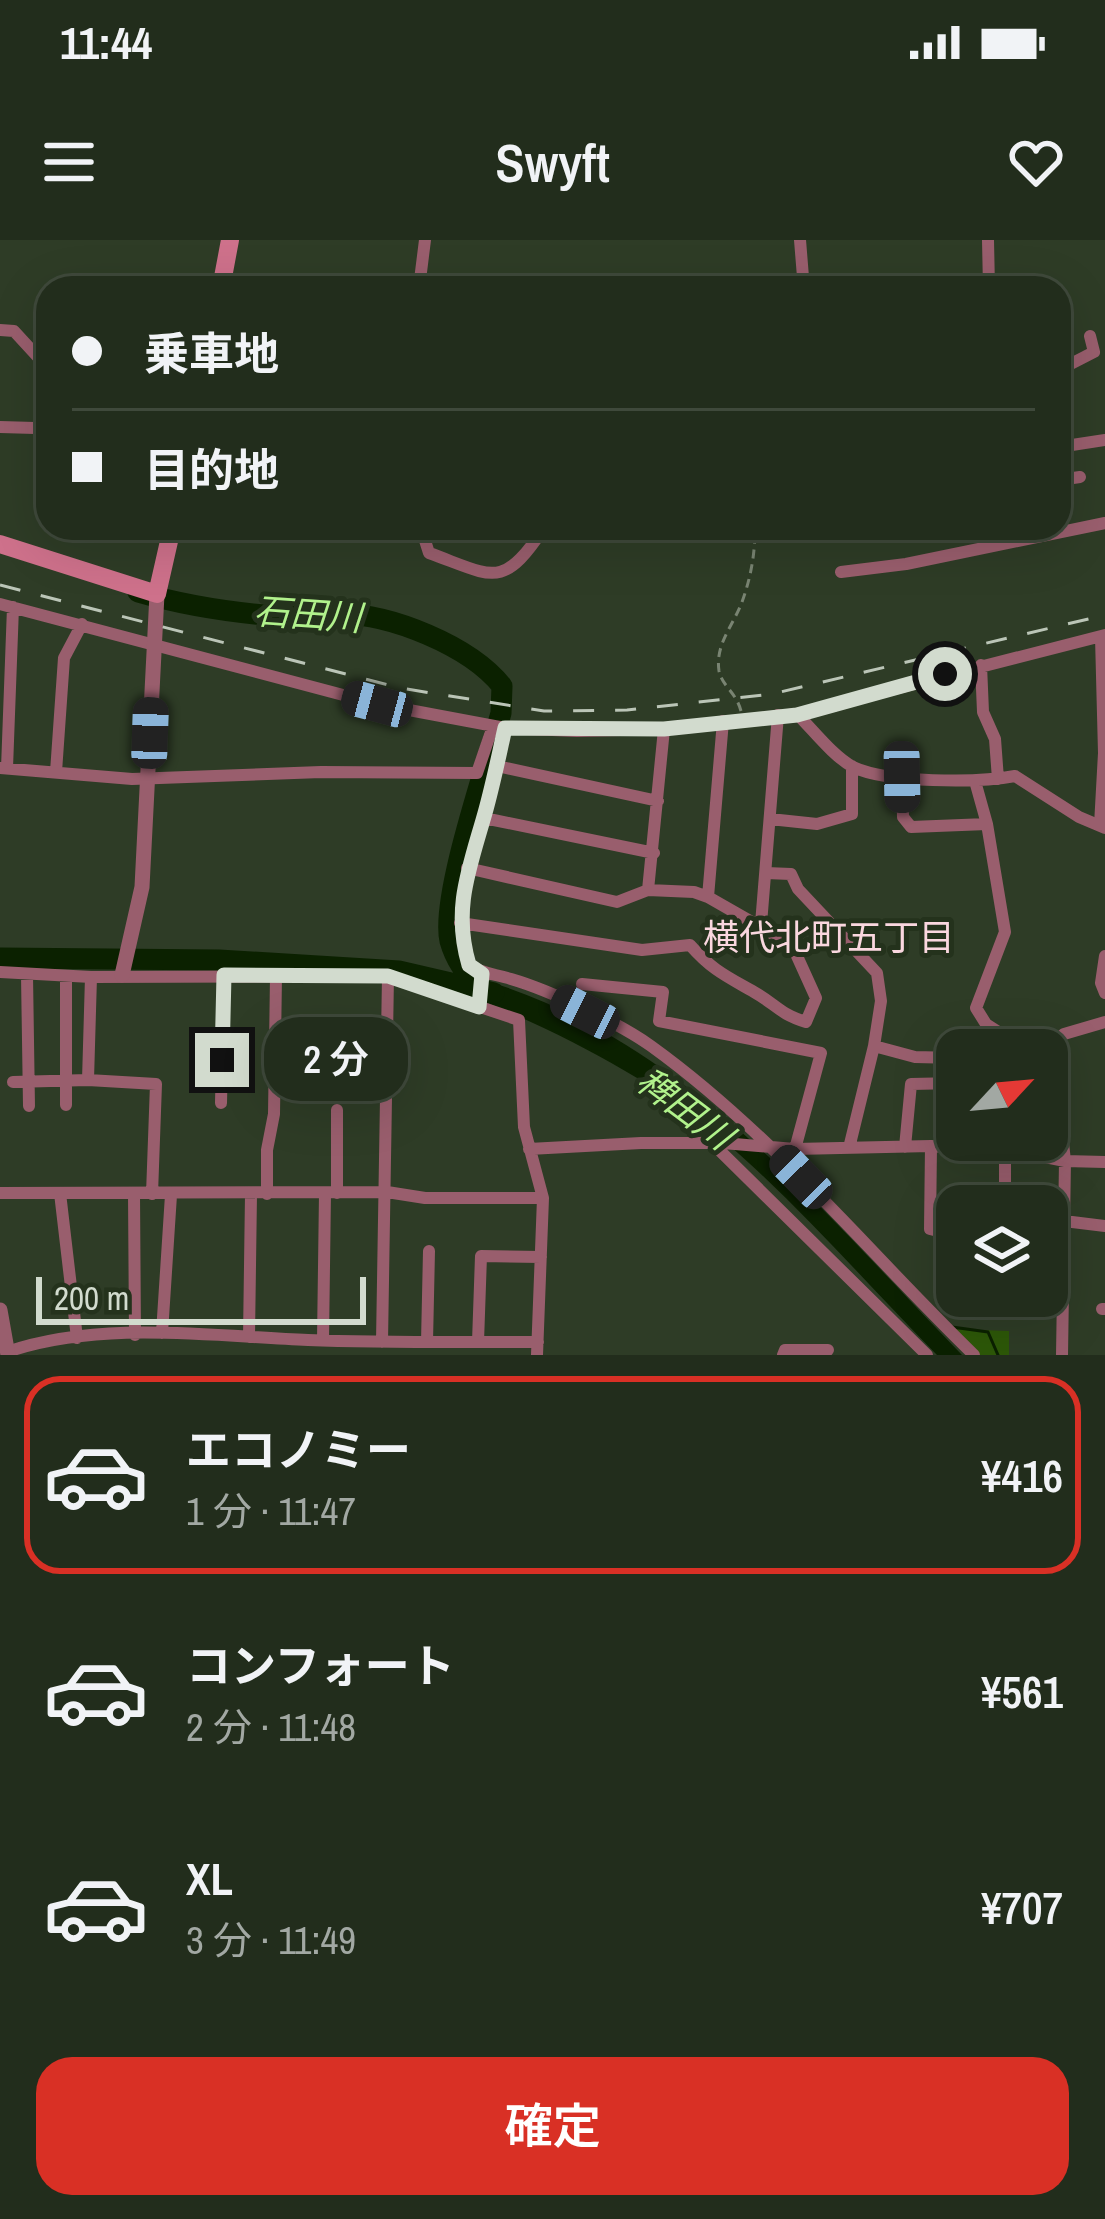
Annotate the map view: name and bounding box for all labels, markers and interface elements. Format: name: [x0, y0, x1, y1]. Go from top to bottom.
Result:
text: 11:44: [60, 12, 152, 73]
text: Swyft: [495, 126, 610, 199]
icon: menu: [36, 129, 102, 195]
icon: heart: [1003, 129, 1069, 195]
text: 乗車地: [144, 323, 279, 384]
text: 目的地: [144, 439, 279, 500]
water label: 石田川: [252, 586, 368, 642]
route start: [918, 647, 972, 701]
car: [338, 677, 416, 731]
car: [131, 696, 169, 770]
car: [883, 741, 921, 813]
district label: 横代北町五丁目: [703, 913, 955, 961]
car: [545, 980, 625, 1044]
callout: 2 分: [264, 1018, 408, 1102]
north arrow: [936, 1029, 1068, 1161]
map controls: [936, 1029, 1068, 1317]
route end: [195, 1033, 249, 1087]
text: 2 分: [303, 1033, 369, 1085]
water label: 稗田川: [627, 1056, 746, 1162]
car: [763, 1139, 839, 1215]
button: layers: [936, 1185, 1068, 1317]
scale bar: [36, 1271, 366, 1324]
text: 200 m: [54, 1276, 129, 1320]
text: エコノミー: [186, 1419, 411, 1480]
icon: car: [42, 1421, 150, 1529]
text: ¥416: [981, 1445, 1063, 1506]
text: 1 分 · 11:47: [186, 1485, 356, 1537]
text: コンフォート: [186, 1635, 455, 1696]
icon: car: [42, 1637, 150, 1745]
text: ¥561: [981, 1661, 1063, 1722]
text: 2 分 · 11:48: [186, 1701, 356, 1753]
text: XL: [186, 1848, 233, 1909]
icon: car: [42, 1853, 150, 1961]
text: ¥707: [981, 1877, 1063, 1938]
text: 3 分 · 11:49: [186, 1914, 356, 1966]
button: 確定: [36, 2057, 1069, 2195]

